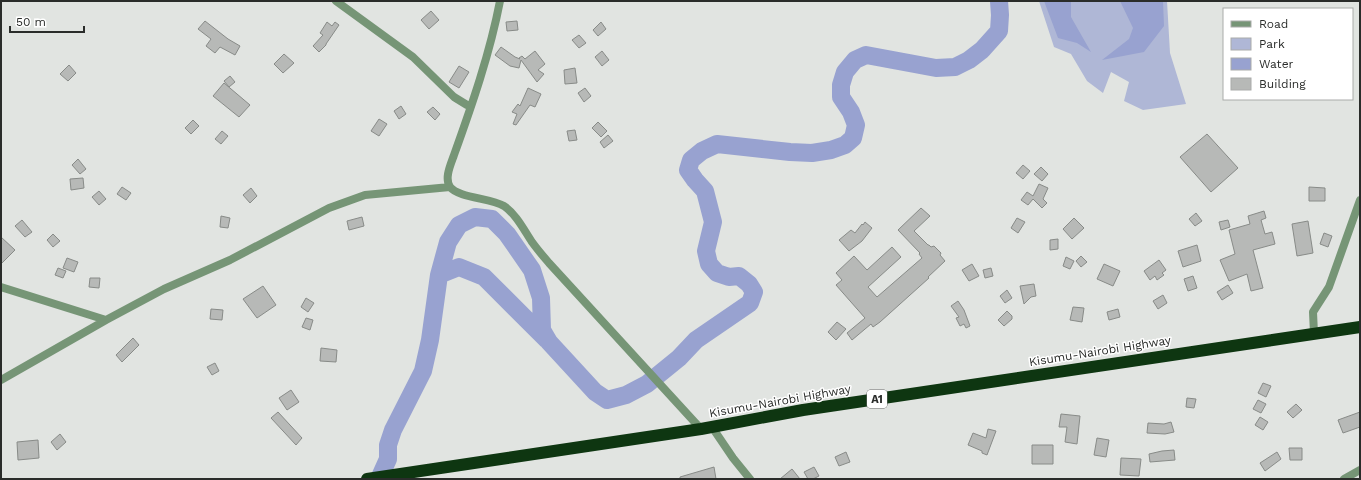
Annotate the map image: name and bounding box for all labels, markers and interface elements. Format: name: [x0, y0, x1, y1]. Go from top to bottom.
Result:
scale bar: [10, 8, 84, 34]
legend: [1223, 8, 1353, 100]
text: 50 m: [16, 15, 46, 29]
text: Road: [1259, 17, 1288, 31]
text: Park: [1259, 37, 1285, 51]
text: Water: [1259, 57, 1294, 71]
text: Building: [1259, 77, 1306, 91]
street label: Kisumu-Nairobi Highway: [1028, 333, 1173, 369]
street label: Kisumu-Nairobi Highway: [708, 382, 853, 420]
road number: A1: [867, 390, 887, 408]

